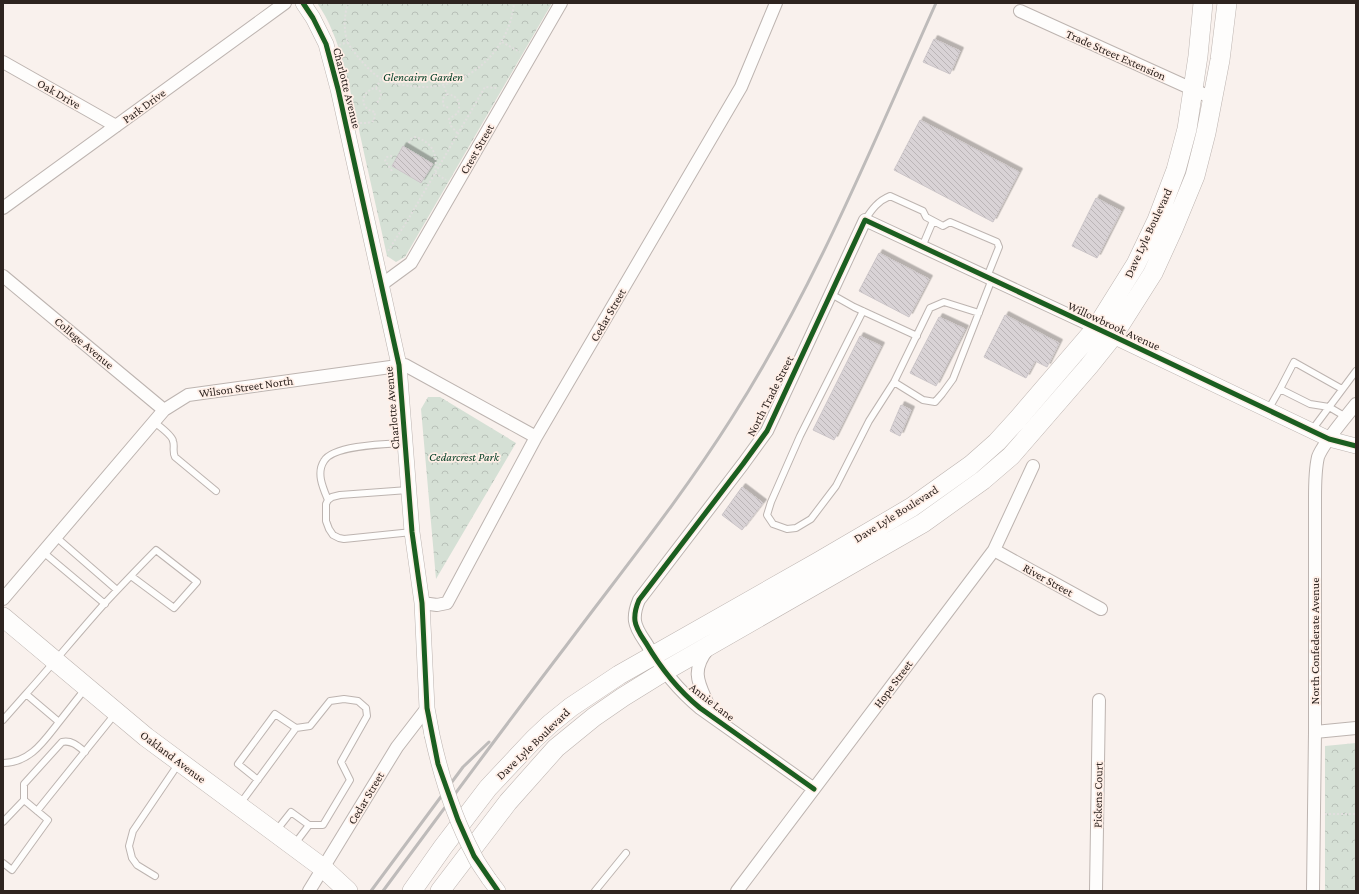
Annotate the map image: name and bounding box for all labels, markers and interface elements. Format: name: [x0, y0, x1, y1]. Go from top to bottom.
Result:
street label: Trade Street Extension: [1064, 27, 1169, 84]
street label: Charlotte Avenue: [330, 46, 364, 130]
park label: Glencairn Garden: [383, 70, 463, 84]
street label: Oak Drive: [35, 76, 83, 112]
street label: Park Drive: [120, 86, 168, 126]
street label: Crest Street: [457, 121, 497, 176]
street label: Dave Lyle Boulevard: [1121, 185, 1175, 280]
street label: Cedar Street: [587, 285, 629, 344]
street label: Willowbrook Avenue: [1066, 298, 1162, 354]
street label: College Avenue: [51, 314, 117, 372]
street label: North Trade Street: [744, 352, 797, 439]
street label: Charlotte Avenue: [381, 366, 403, 450]
street label: Wilson Street North: [198, 373, 295, 401]
park label: Cedarcrest Park: [429, 450, 500, 464]
street label: Dave Lyle Boulevard: [851, 482, 941, 546]
street label: River Street: [1020, 561, 1076, 600]
street label: North Confederate Avenue: [1308, 578, 1322, 704]
street label: Hope Street: [871, 657, 916, 710]
street label: Annie Lane: [687, 680, 737, 724]
street label: Dave Lyle Boulevard: [493, 705, 573, 783]
street label: Oakland Avenue: [137, 728, 209, 786]
street label: Pickens Court: [1090, 761, 1106, 828]
street label: Cedar Street: [345, 768, 388, 827]

